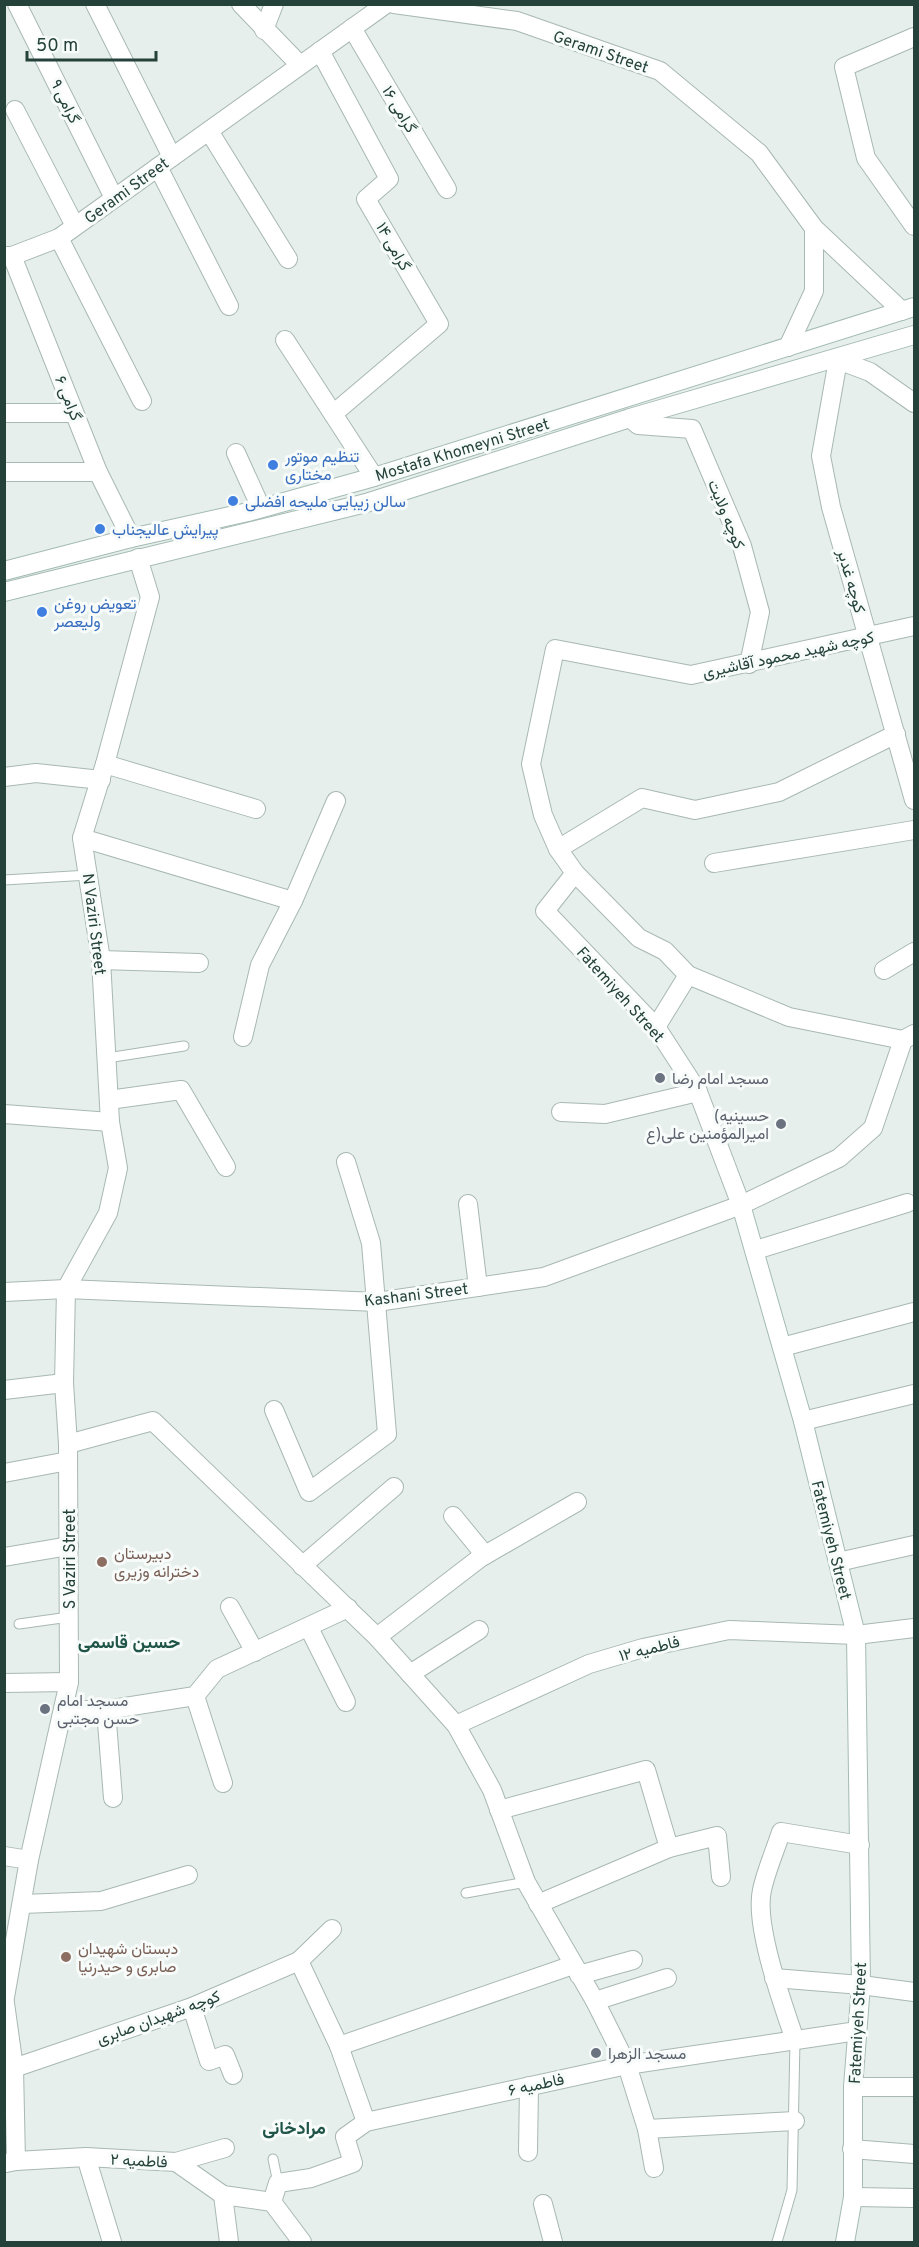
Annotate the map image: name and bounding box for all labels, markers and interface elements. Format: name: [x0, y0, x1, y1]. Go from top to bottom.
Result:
scale bar: [27, 24, 156, 62]
street label: Gerami Street: [550, 27, 651, 79]
text: 50 m: [36, 35, 78, 58]
street label: گرامی ۹: [45, 77, 83, 127]
street label: گرامی ۱۶: [377, 83, 420, 137]
street label: Gerami Street: [81, 154, 173, 229]
street label: گرامی ۱۴: [370, 219, 414, 275]
street label: گرامی ۶: [49, 373, 85, 424]
street label: Mostafa Khomeyni Street: [373, 415, 552, 487]
place label: تنظیم موتور مختاری: [284, 448, 359, 486]
marker: تنظیم موتور مختاری: [266, 458, 280, 472]
street label: کوچه ولایت: [702, 477, 748, 552]
place label: سالن زیبایی ملیحه افضلی: [245, 493, 406, 513]
marker: سالن زیبایی ملیحه افضلی: [226, 494, 240, 508]
place label: پیرایش عالیجناب: [112, 521, 219, 541]
marker: پیرایش عالیجناب: [93, 522, 107, 536]
street label: کوچه غدیر: [831, 546, 869, 616]
place label: تعویض روغن ولیعصر: [53, 595, 137, 633]
marker: تعویض روغن ولیعصر: [35, 605, 49, 619]
street label: کوچه شهید محمود آقاشیری: [701, 628, 876, 684]
street label: N Vaziri Street: [77, 872, 109, 976]
street label: Fatemiyeh Street: [571, 943, 668, 1047]
place label: مسجد امام رضا: [672, 1070, 769, 1090]
marker: مسجد امام رضا: [653, 1071, 667, 1085]
place label: (حسینیه امیرالمؤمنین علی(ع: [646, 1107, 769, 1145]
marker: (حسینیه امیرالمؤمنین علی(ع: [774, 1117, 788, 1131]
street label: Kashani Street: [363, 1280, 469, 1312]
street label: Fatemiyeh Street: [806, 1479, 855, 1602]
street label: S Vaziri Street: [61, 1509, 81, 1609]
place label: دبیرستان دخترانه وزیری: [114, 1545, 199, 1583]
marker: دبیرستان دخترانه وزیری: [95, 1555, 109, 1569]
district label: حسین قاسمی: [78, 1632, 180, 1655]
street label: فاطمیه ۱۲: [617, 1633, 682, 1667]
place label: مسجد امام حسن مجتبی: [57, 1692, 139, 1730]
marker: مسجد امام حسن مجتبی: [38, 1702, 52, 1716]
place label: دبستان شهیدان صابری و حیدرنیا: [78, 1940, 178, 1978]
marker: دبستان شهیدان صابری و حیدرنیا: [59, 1950, 73, 1964]
street label: Fatemiyeh Street: [846, 1962, 872, 2085]
street label: کوچه شهیدان صابری: [94, 1987, 223, 2050]
place label: مسجد الزهرا: [608, 2045, 686, 2065]
marker: مسجد الزهرا: [589, 2046, 603, 2060]
street label: فاطمیه ۶: [507, 2070, 566, 2102]
district label: مرادخانی: [262, 2118, 326, 2141]
street label: فاطمیه ۲: [110, 2151, 168, 2173]

